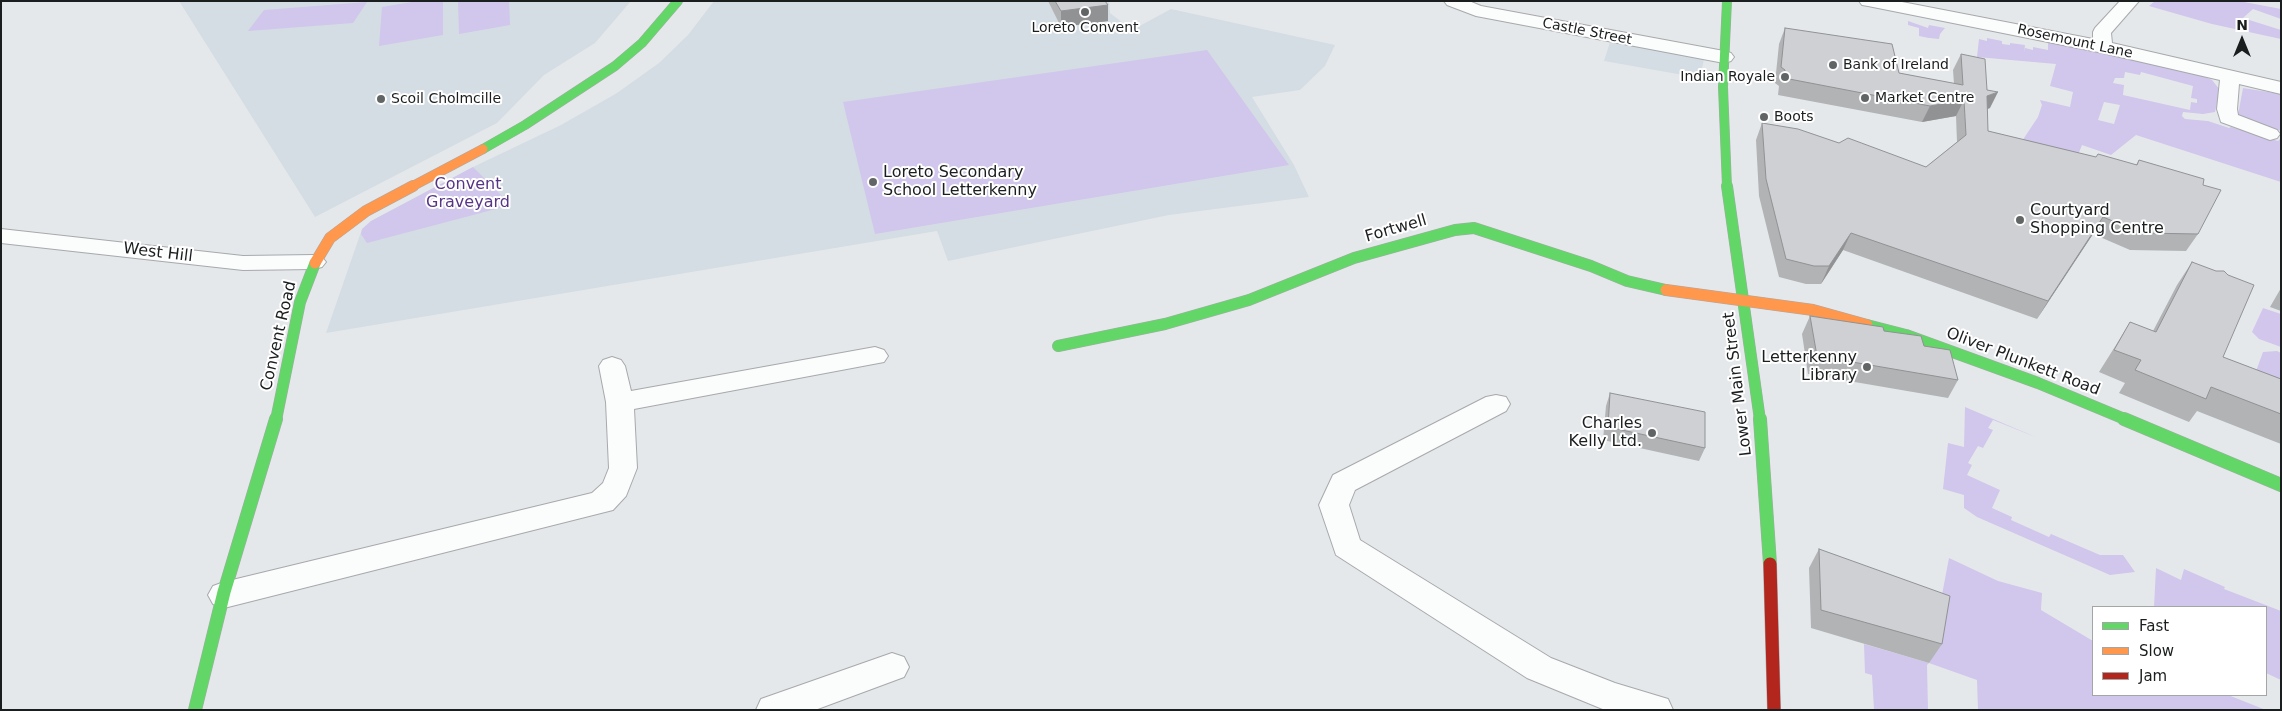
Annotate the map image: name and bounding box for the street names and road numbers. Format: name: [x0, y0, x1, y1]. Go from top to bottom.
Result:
street label: Castle Street: [1541, 15, 1633, 49]
street label: Rosemount Lane: [2016, 22, 2134, 62]
street label: Fortwell: [1363, 211, 1429, 247]
street label: West Hill: [122, 239, 194, 267]
street label: Convent Road: [257, 279, 301, 393]
street label: Lower Main Street: [1720, 311, 1756, 457]
street label: Oliver Plunkett Road: [1943, 324, 2103, 400]

